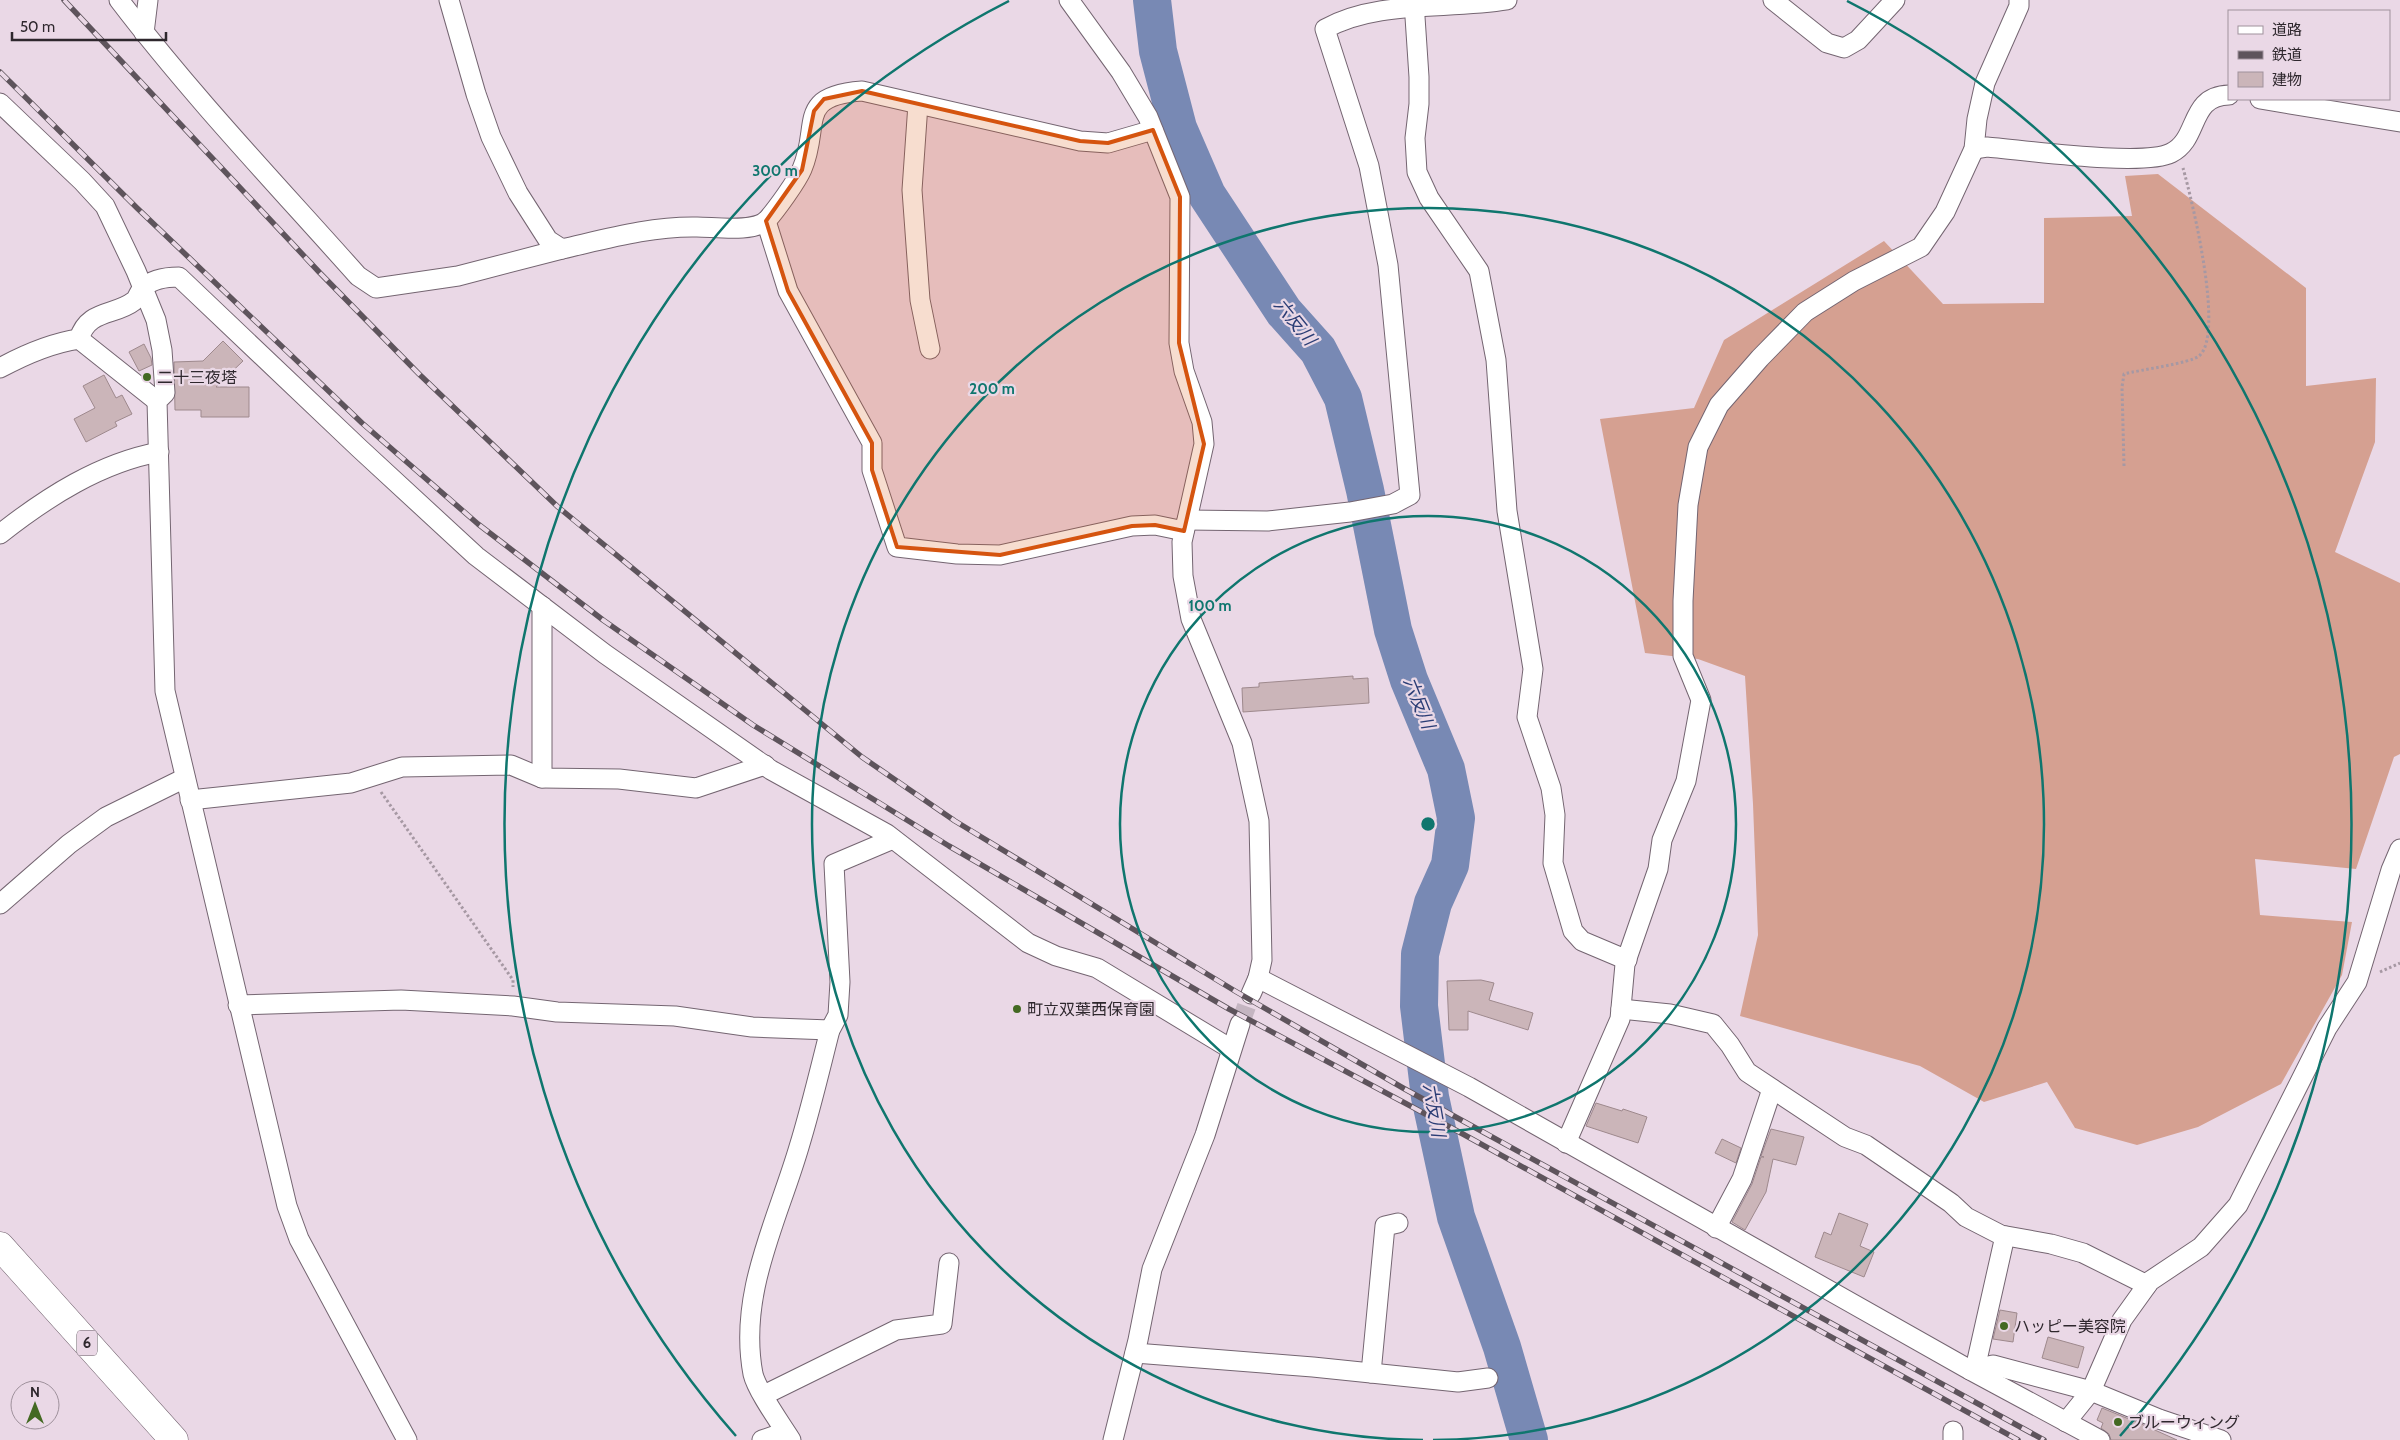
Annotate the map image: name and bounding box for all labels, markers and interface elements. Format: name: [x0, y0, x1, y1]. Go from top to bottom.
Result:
scale bar: [12, 10, 166, 42]
legend: [2228, 10, 2390, 100]
text: 50 m: [20, 18, 55, 36]
text: 道路: [2272, 21, 2302, 39]
text: 鉄道: [2272, 46, 2302, 64]
text: 建物: [2272, 71, 2302, 89]
text: 300 m: [752, 162, 798, 180]
water label: 六反川: [1269, 294, 1322, 351]
place label: 二十三夜塔: [157, 368, 237, 387]
marker: 二十三夜塔: [141, 371, 153, 383]
text: 200 m: [969, 380, 1015, 398]
text: 100 m: [1188, 597, 1232, 615]
water label: 六反川: [1399, 674, 1440, 734]
centre of rings: [1419, 815, 1437, 833]
place label: 町立双葉西保育園: [1027, 1000, 1155, 1019]
marker: 町立双葉西保育園: [1011, 1003, 1023, 1015]
water label: 六反川: [1418, 1082, 1450, 1140]
place label: ハッピー美容院: [2014, 1317, 2126, 1336]
marker: ハッピー美容院: [1998, 1320, 2010, 1332]
road number: 6: [77, 1330, 97, 1356]
north arrow: [10, 1380, 60, 1430]
text: N: [30, 1383, 40, 1401]
place label: ブルーウィング: [2128, 1413, 2240, 1432]
marker: ブルーウィング: [2112, 1416, 2124, 1428]

